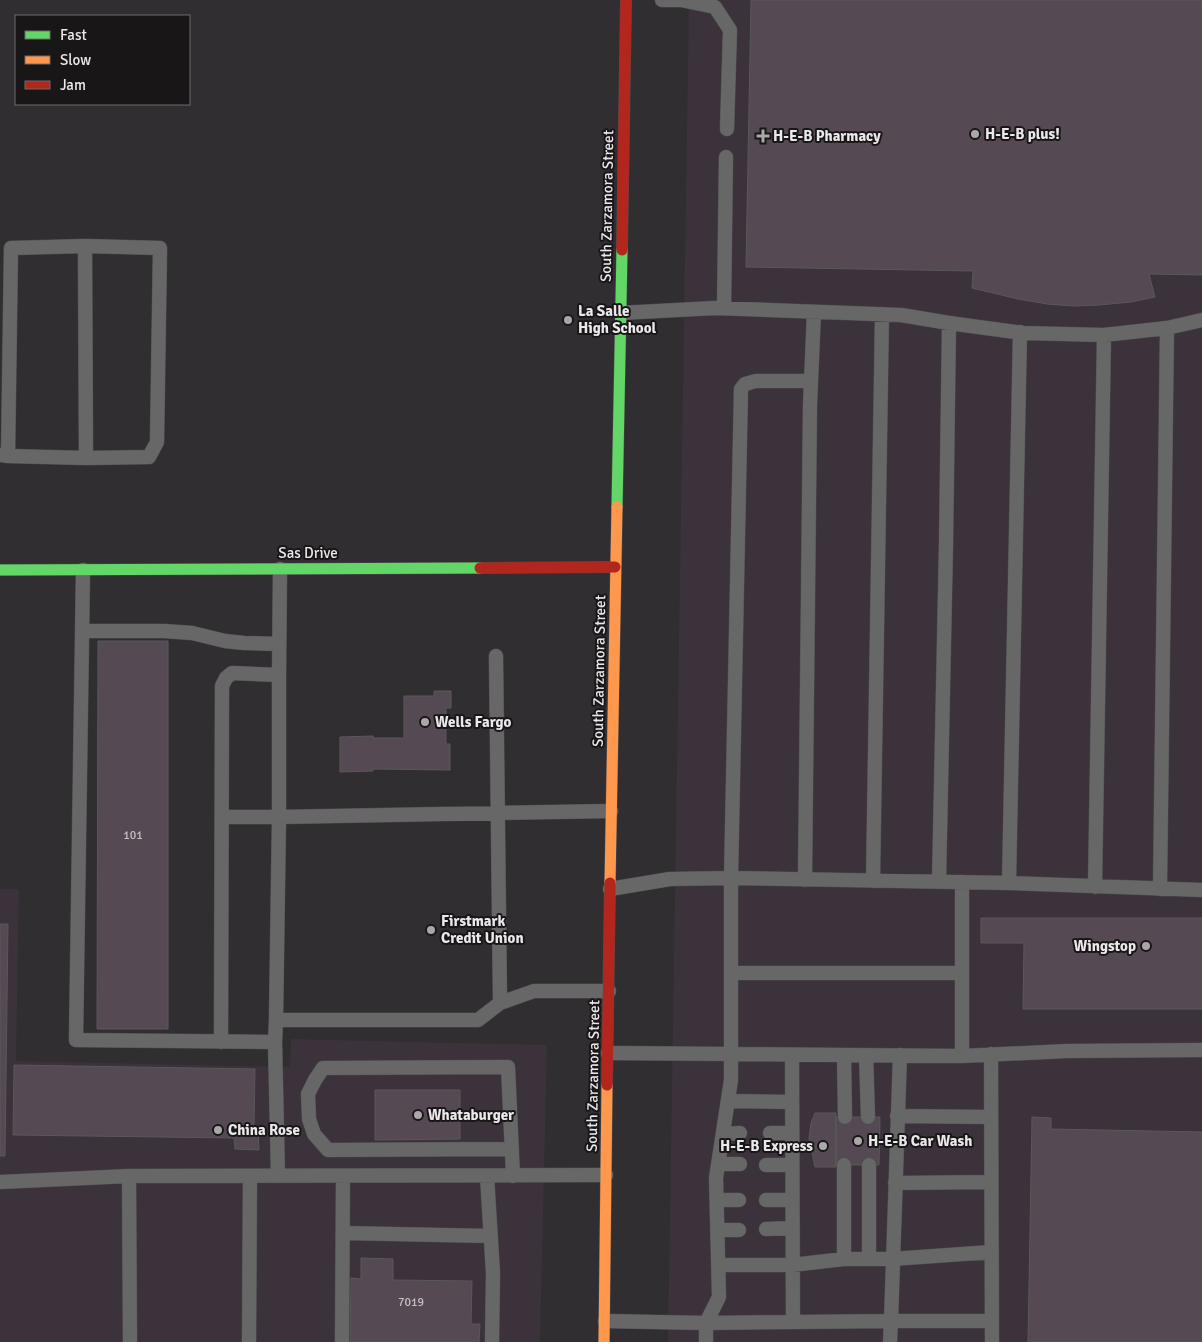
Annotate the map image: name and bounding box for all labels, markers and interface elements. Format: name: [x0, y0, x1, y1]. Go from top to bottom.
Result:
legend: [15, 15, 190, 105]
text: Fast: [60, 26, 87, 44]
text: Slow: [60, 51, 91, 69]
text: Jam: [60, 76, 86, 94]
place label: H-E-B plus!: [985, 125, 1060, 143]
place label: H-E-B Pharmacy: [773, 127, 881, 145]
marker: H-E-B plus!: [969, 128, 981, 140]
street label: South Zarzamora Street: [597, 130, 617, 282]
marker: H-E-B Pharmacy: [757, 130, 769, 142]
place label: La Salle High School: [578, 302, 657, 337]
marker: La Salle High School: [562, 314, 574, 326]
street label: Sas Drive: [278, 544, 338, 562]
street label: South Zarzamora Street: [589, 595, 609, 747]
place label: Wells Fargo: [435, 713, 512, 731]
marker: Wells Fargo: [419, 716, 431, 728]
house number: 101: [123, 828, 143, 843]
place label: Firstmark Credit Union: [441, 912, 524, 947]
marker: Firstmark Credit Union: [425, 924, 437, 936]
place label: Wingstop: [1074, 937, 1136, 955]
marker: Wingstop: [1140, 940, 1152, 952]
street label: South Zarzamora Street: [583, 1000, 603, 1152]
place label: Whataburger: [428, 1106, 514, 1124]
marker: Whataburger: [412, 1109, 424, 1121]
place label: China Rose: [228, 1121, 300, 1139]
marker: China Rose: [212, 1124, 224, 1136]
place label: H-E-B Car Wash: [868, 1132, 972, 1150]
marker: H-E-B Car Wash: [852, 1135, 864, 1147]
place label: H-E-B Express: [720, 1137, 813, 1155]
marker: H-E-B Express: [817, 1140, 829, 1152]
house number: 7019: [398, 1295, 424, 1310]

